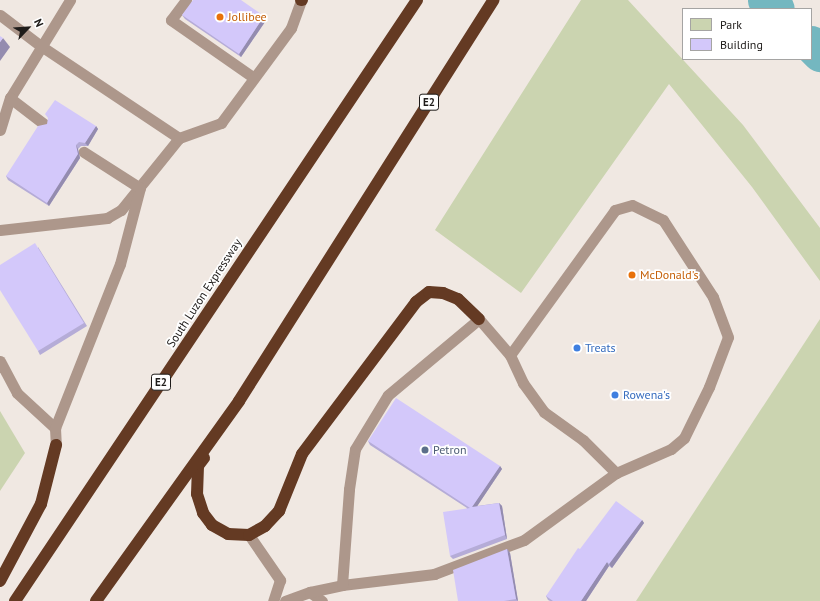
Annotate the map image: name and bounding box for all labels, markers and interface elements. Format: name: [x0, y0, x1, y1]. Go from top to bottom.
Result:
north arrow: [8, 8, 48, 48]
legend: [682, 8, 812, 60]
place label: Jollibee: [228, 10, 267, 24]
marker: Jollibee: [215, 12, 225, 22]
text: N: [31, 17, 47, 29]
text: Park: [720, 17, 742, 32]
text: Building: [720, 37, 763, 52]
road number: E2: [419, 93, 439, 111]
street label: South Luzon Expressway: [163, 236, 245, 350]
place label: McDonald's: [640, 268, 699, 282]
marker: McDonald's: [627, 270, 637, 280]
place label: Treats: [585, 341, 616, 355]
marker: Treats: [572, 343, 582, 353]
road number: E2: [151, 373, 171, 391]
place label: Rowena's: [623, 388, 670, 402]
marker: Rowena's: [610, 390, 620, 400]
place label: Petron: [433, 443, 467, 457]
marker: Petron: [420, 445, 430, 455]

